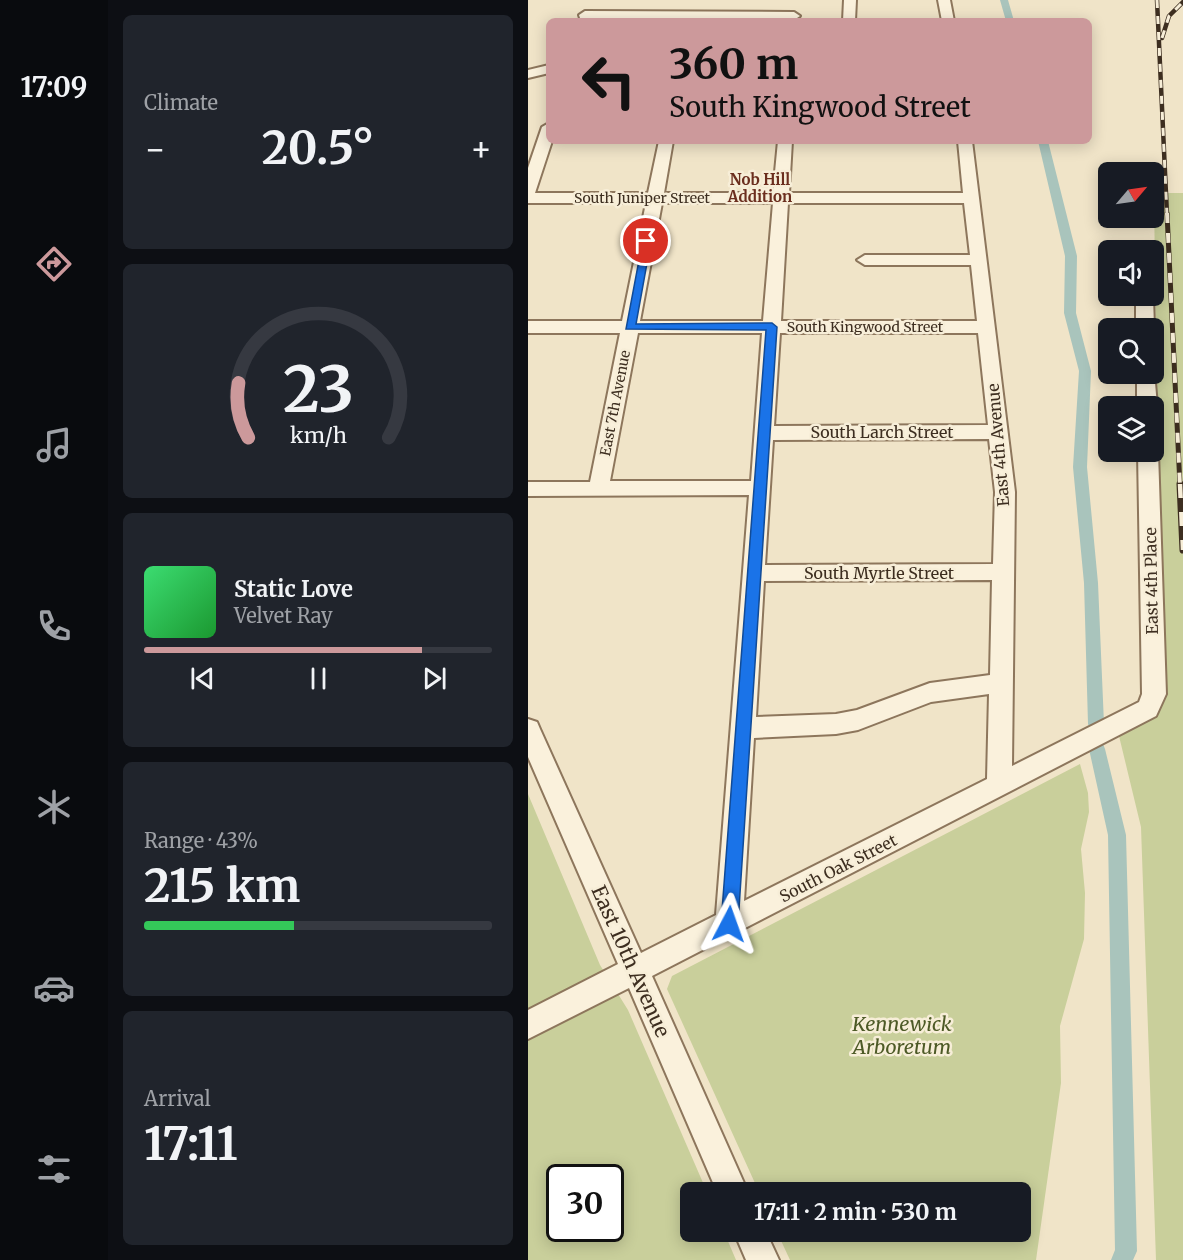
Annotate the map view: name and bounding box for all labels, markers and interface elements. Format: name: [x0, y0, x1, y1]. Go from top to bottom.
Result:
text: 360 m: [669, 38, 798, 90]
icon: left: [570, 42, 648, 120]
text: 17:09: [20, 70, 88, 104]
text: Climate: [144, 90, 218, 115]
text: South Kingwood Street: [669, 90, 971, 124]
text: 20.5°: [262, 120, 374, 176]
text: −: [144, 129, 166, 170]
text: +: [470, 129, 492, 170]
north arrow: [1098, 162, 1164, 228]
map controls: [1098, 162, 1164, 462]
district label: Nob Hill Addition: [727, 170, 792, 206]
street label: South Juniper Street: [574, 189, 711, 207]
pin: [620, 215, 671, 266]
icon: arrive: [629, 224, 662, 257]
button: sound: [1098, 240, 1164, 306]
icon: directions: [33, 243, 75, 285]
street label: South Kingwood Street: [787, 318, 944, 336]
button: search: [1098, 318, 1164, 384]
street label: East 7th Avenue: [596, 349, 634, 457]
text: 23: [283, 351, 353, 429]
street label: East 4th Avenue: [983, 383, 1013, 507]
button: layers: [1098, 396, 1164, 462]
text: km/h: [290, 422, 346, 449]
street label: South Larch Street: [810, 422, 954, 442]
icon: music: [33, 424, 75, 466]
street label: East 4th Place: [1140, 527, 1162, 635]
street label: South Myrtle Street: [804, 563, 955, 583]
text: Static Love: [234, 575, 353, 603]
text: Velvet Ray: [234, 603, 333, 628]
icon: phone: [33, 605, 75, 647]
icon: previous: [186, 662, 219, 695]
icon: pause: [302, 662, 335, 695]
icon: next: [418, 662, 451, 695]
icon: climate: [33, 786, 75, 828]
text: Range · 43%: [144, 828, 258, 853]
street label: South Oak Street: [776, 829, 901, 906]
text: 215 km: [144, 858, 300, 914]
street label: East 10th Avenue: [586, 881, 676, 1041]
position arrow: [697, 892, 761, 956]
icon: car: [33, 967, 75, 1009]
park label: Kennewick Arboretum: [851, 1011, 952, 1059]
text: Arrival: [144, 1086, 211, 1111]
text: 17:11: [144, 1116, 238, 1172]
icon: filters: [33, 1148, 75, 1190]
speed limit sign: 30: [546, 1164, 624, 1242]
text: 17:11 · 2 min · 530 m: [754, 1198, 957, 1226]

